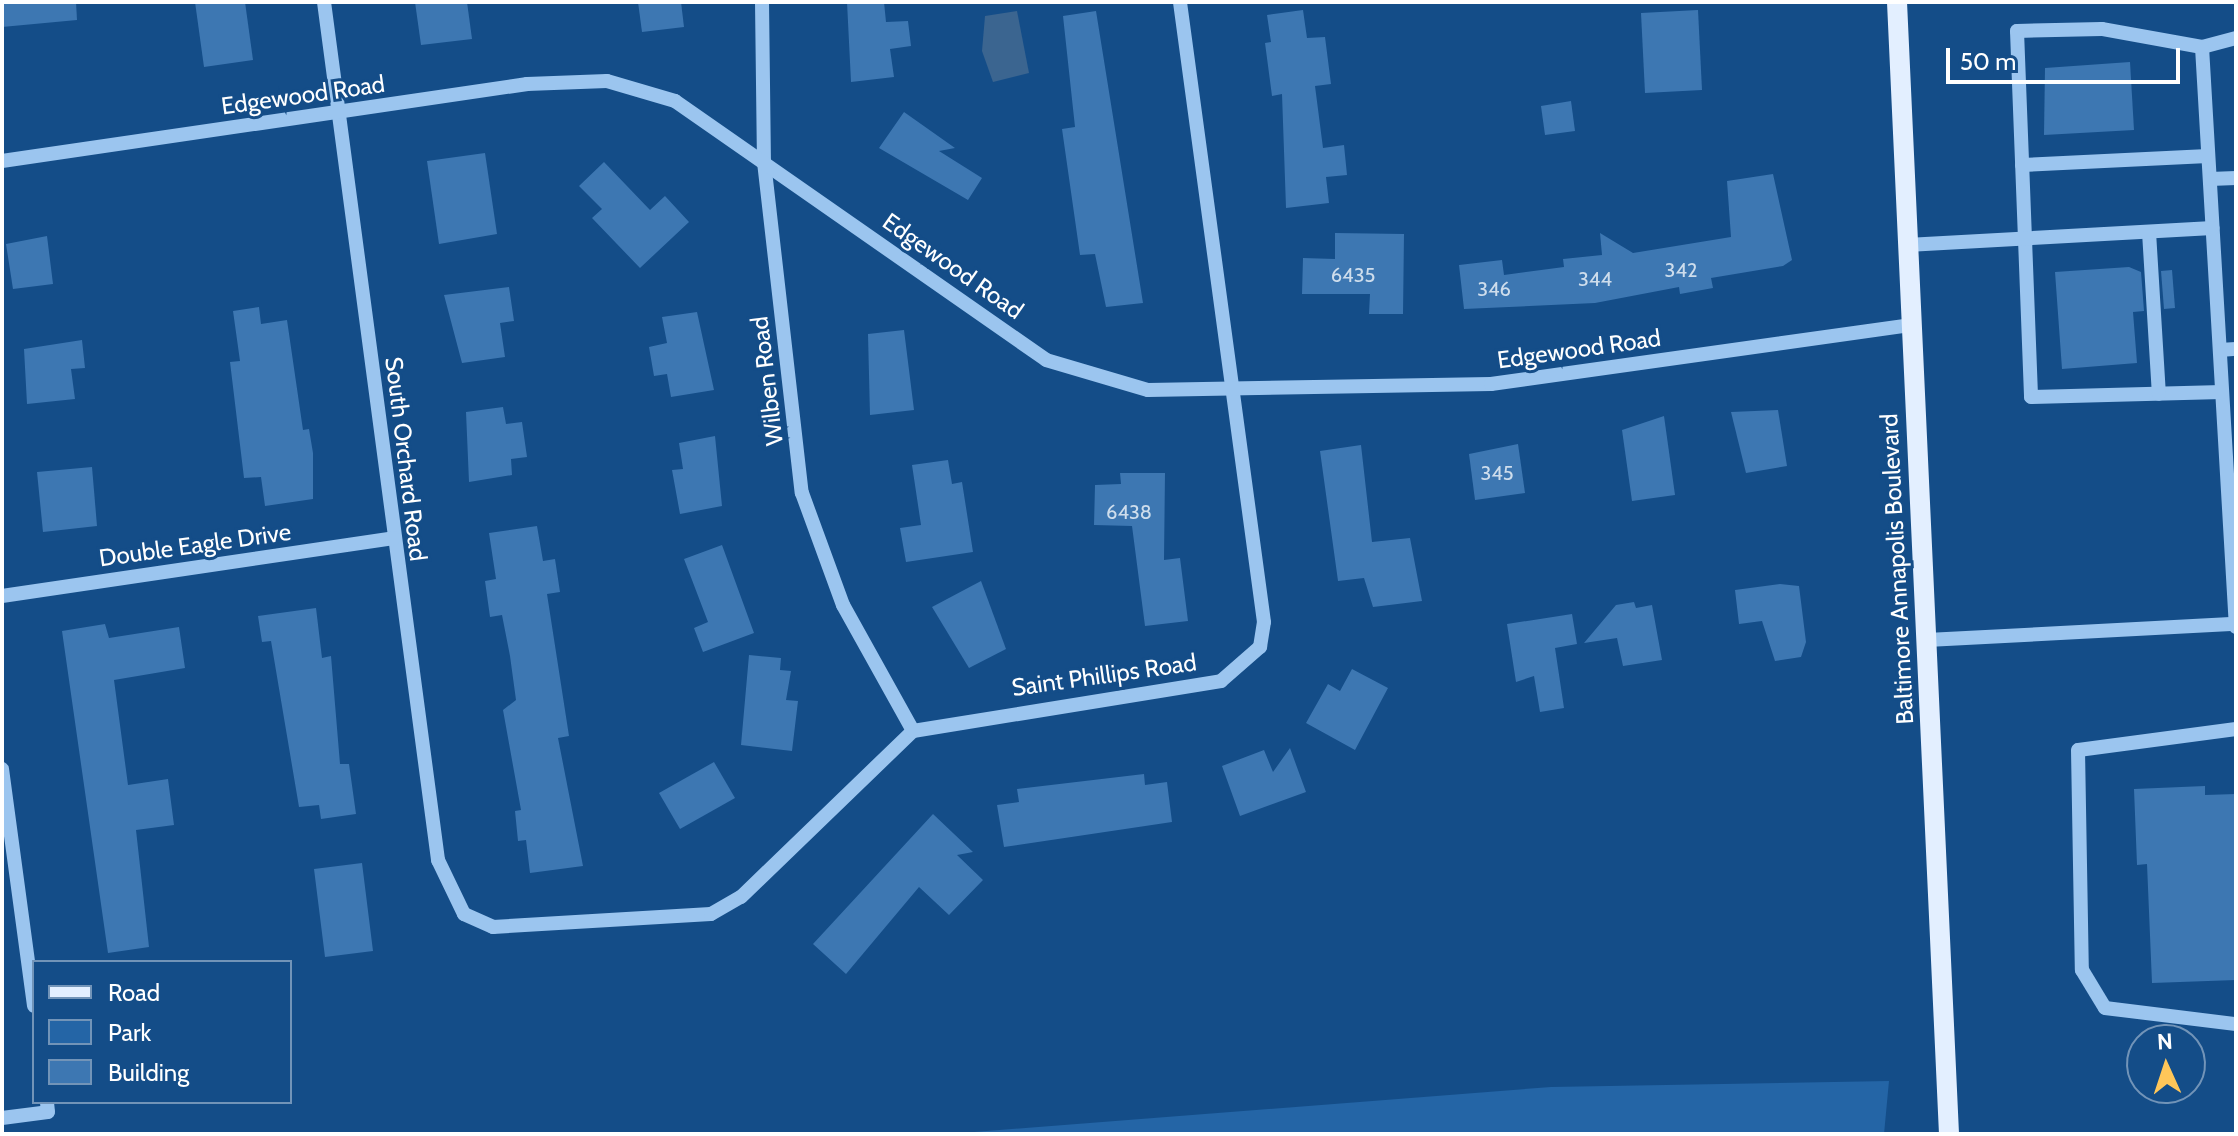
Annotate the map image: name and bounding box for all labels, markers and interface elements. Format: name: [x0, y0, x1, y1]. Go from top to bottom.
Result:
scale bar: [1950, 32, 2184, 82]
text: 50 m: [1960, 47, 2016, 76]
street label: Edgewood Road: [219, 69, 387, 121]
street label: Edgewood Road: [877, 207, 1029, 325]
house number: 342: [1665, 258, 1697, 282]
house number: 6435: [1331, 263, 1375, 287]
house number: 344: [1578, 267, 1612, 291]
house number: 346: [1477, 277, 1511, 301]
street label: Wilben Road: [745, 315, 789, 447]
street label: Edgewood Road: [1495, 323, 1663, 375]
street label: South Orchard Road: [379, 355, 433, 563]
street label: Baltimore Annapolis Boulevard: [1874, 413, 1920, 725]
house number: 345: [1480, 461, 1514, 485]
house number: 6438: [1106, 500, 1152, 524]
street label: Double Eagle Drive: [97, 517, 293, 573]
street label: Saint Phillips Road: [1010, 648, 1198, 702]
legend: [32, 960, 292, 1104]
text: Road: [108, 978, 160, 1007]
text: Park: [108, 1018, 151, 1047]
north arrow: [2126, 1024, 2206, 1104]
text: N: [2156, 1028, 2173, 1055]
text: Building: [108, 1058, 189, 1087]

